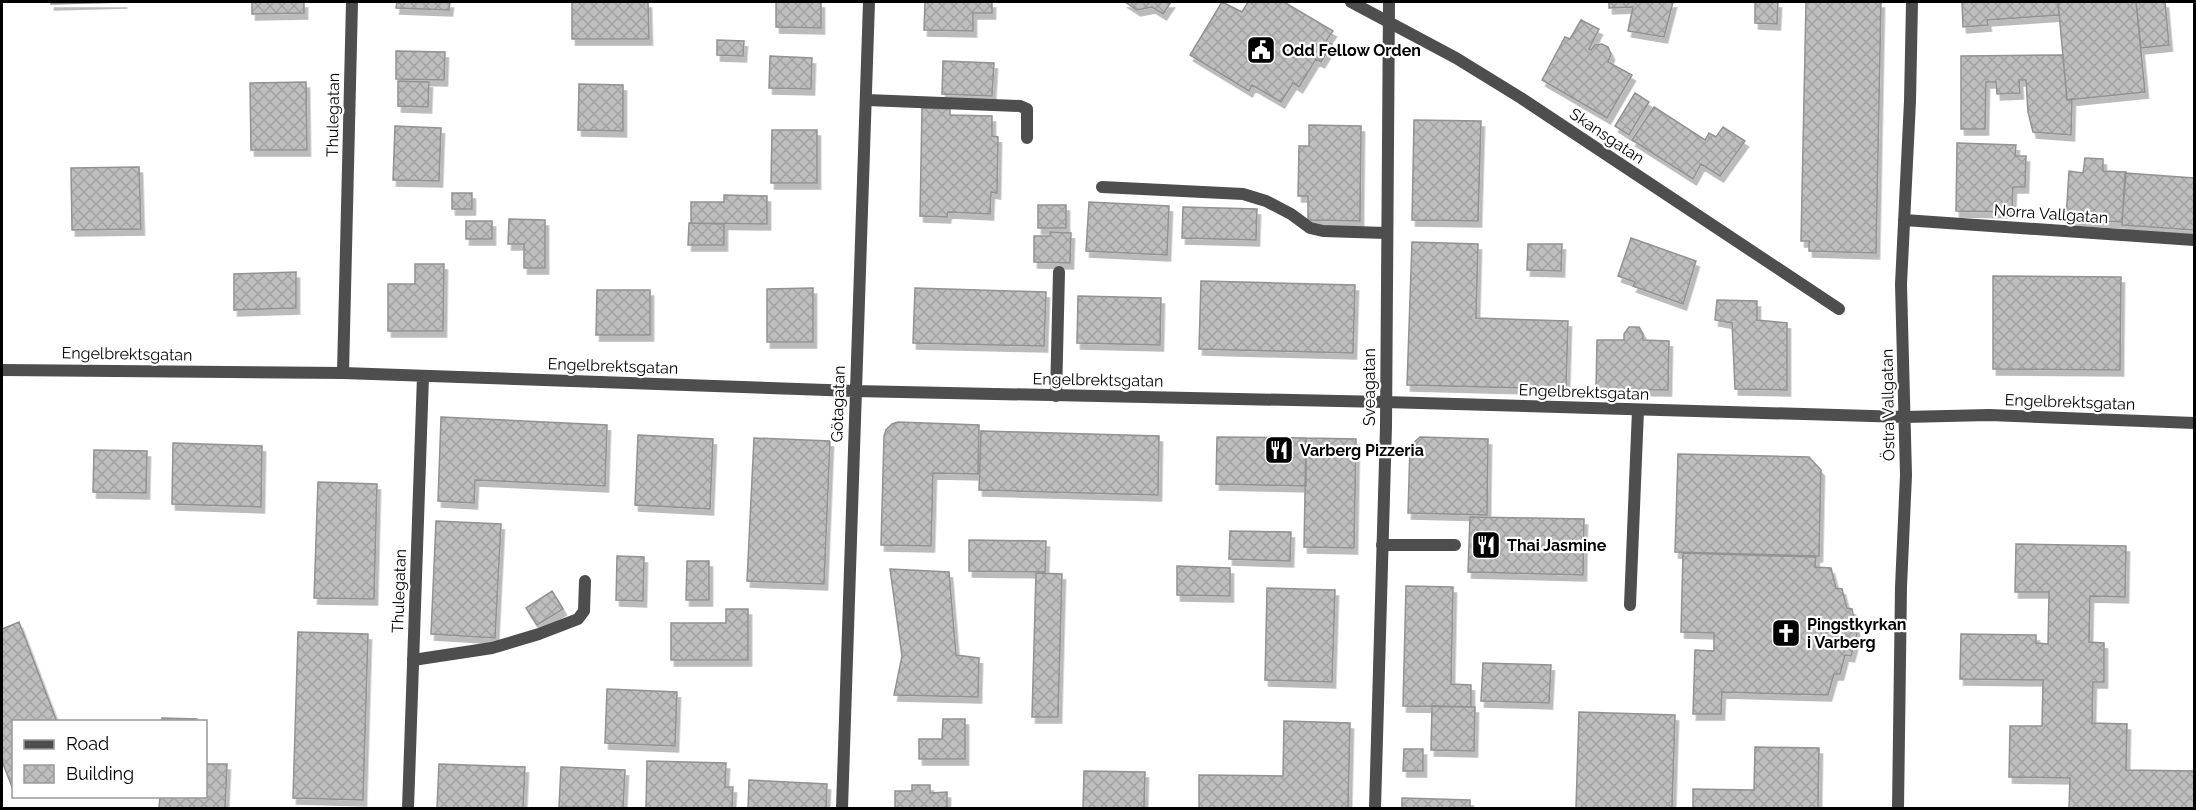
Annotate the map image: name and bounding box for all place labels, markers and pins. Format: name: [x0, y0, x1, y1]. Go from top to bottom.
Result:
public building icon: Odd Fellow Orden: [1245, 34, 1277, 66]
place label: Odd Fellow Orden: [1282, 41, 1421, 60]
restaurant icon: Varberg Pizzeria: [1263, 434, 1295, 466]
place label: Varberg Pizzeria: [1300, 441, 1424, 460]
restaurant icon: Thai Jasmine: [1470, 529, 1502, 561]
place label: Thai Jasmine: [1507, 536, 1607, 555]
place label: Pingstkyrkan i Varberg: [1807, 615, 1906, 652]
church icon: Pingstkyrkan i Varberg: [1770, 617, 1802, 649]

